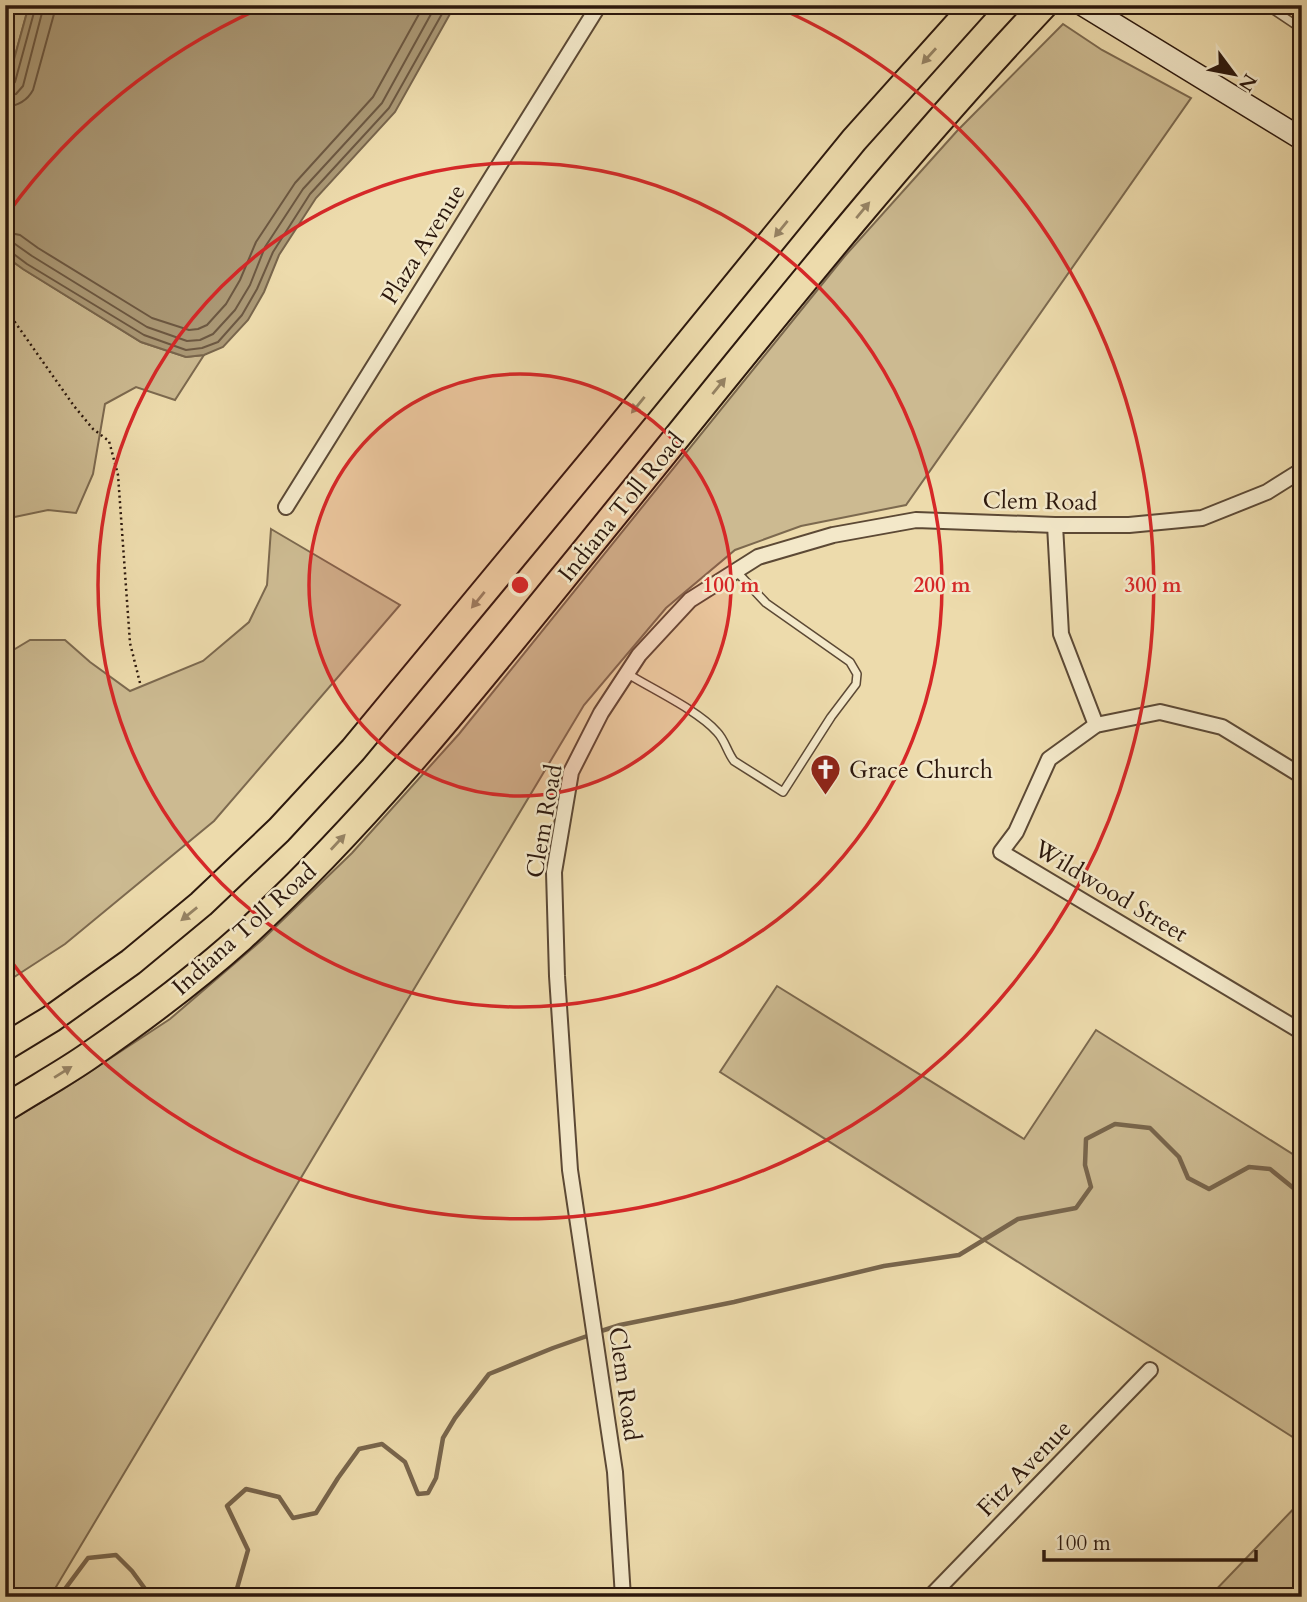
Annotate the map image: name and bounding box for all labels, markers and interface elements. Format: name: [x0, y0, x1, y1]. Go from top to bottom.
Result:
north arrow: [1198, 38, 1268, 108]
one-way arrow: [922, 47, 938, 64]
text: N: [1232, 69, 1263, 97]
street label: Plaza Avenue: [373, 178, 473, 311]
one-way arrow: [855, 201, 870, 218]
one-way arrow: [774, 220, 789, 237]
one-way arrow: [712, 377, 727, 395]
one-way arrow: [631, 397, 646, 414]
street label: Indiana Toll Road: [551, 425, 692, 589]
street label: Clem Road: [982, 484, 1098, 519]
text: 100 m: [702, 571, 760, 600]
text: 200 m: [913, 571, 971, 600]
text: 300 m: [1124, 571, 1182, 600]
centre of rings: [508, 573, 532, 597]
one-way arrow: [471, 592, 486, 609]
church icon: Grace Church: [809, 753, 843, 797]
place label: Grace Church: [849, 754, 993, 787]
street label: Clem Road: [518, 761, 571, 881]
street label: Wildwood Street: [1027, 832, 1194, 951]
one-way arrow: [330, 833, 346, 851]
street label: Indiana Toll Road: [165, 855, 324, 1003]
one-way arrow: [181, 906, 198, 921]
one-way arrow: [54, 1065, 73, 1078]
street label: Clem Road: [600, 1325, 649, 1443]
street label: Fitz Avenue: [970, 1413, 1079, 1524]
scale bar: [1044, 1518, 1256, 1562]
text: 100 m: [1055, 1529, 1111, 1558]

